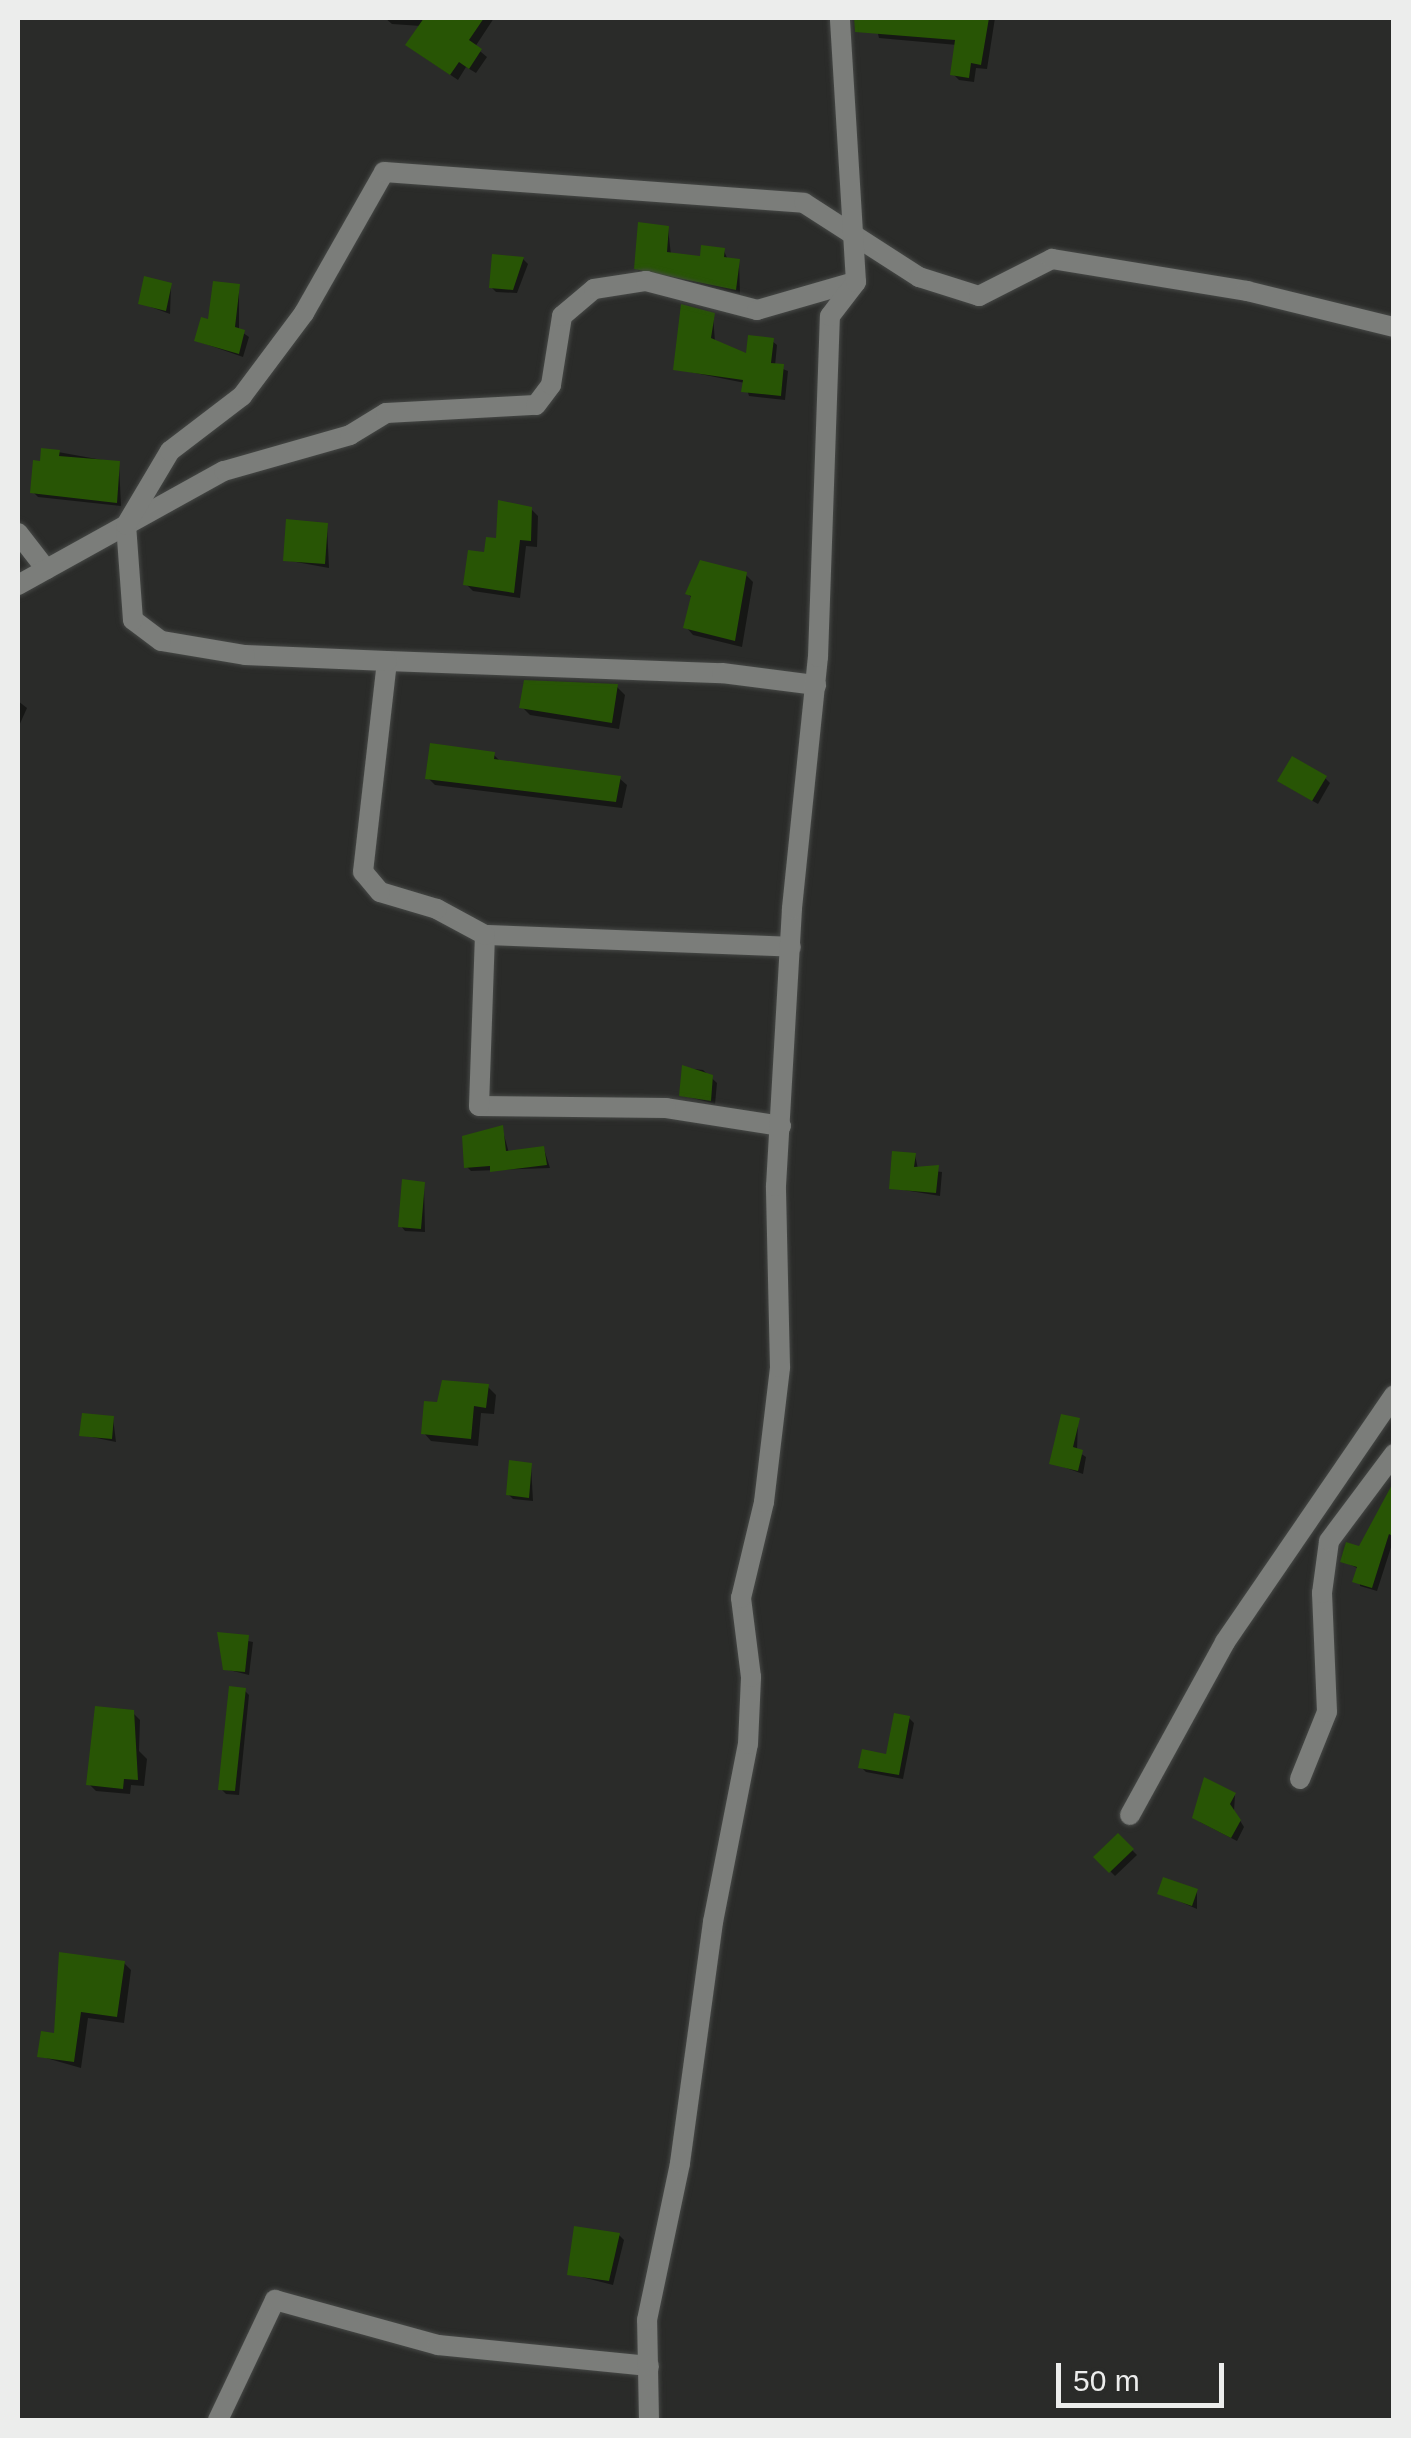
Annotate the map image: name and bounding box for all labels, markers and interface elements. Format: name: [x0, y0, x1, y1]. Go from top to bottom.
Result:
scale bar: [1061, 2343, 1228, 2405]
text: 50 m: [1073, 2364, 1140, 2397]

